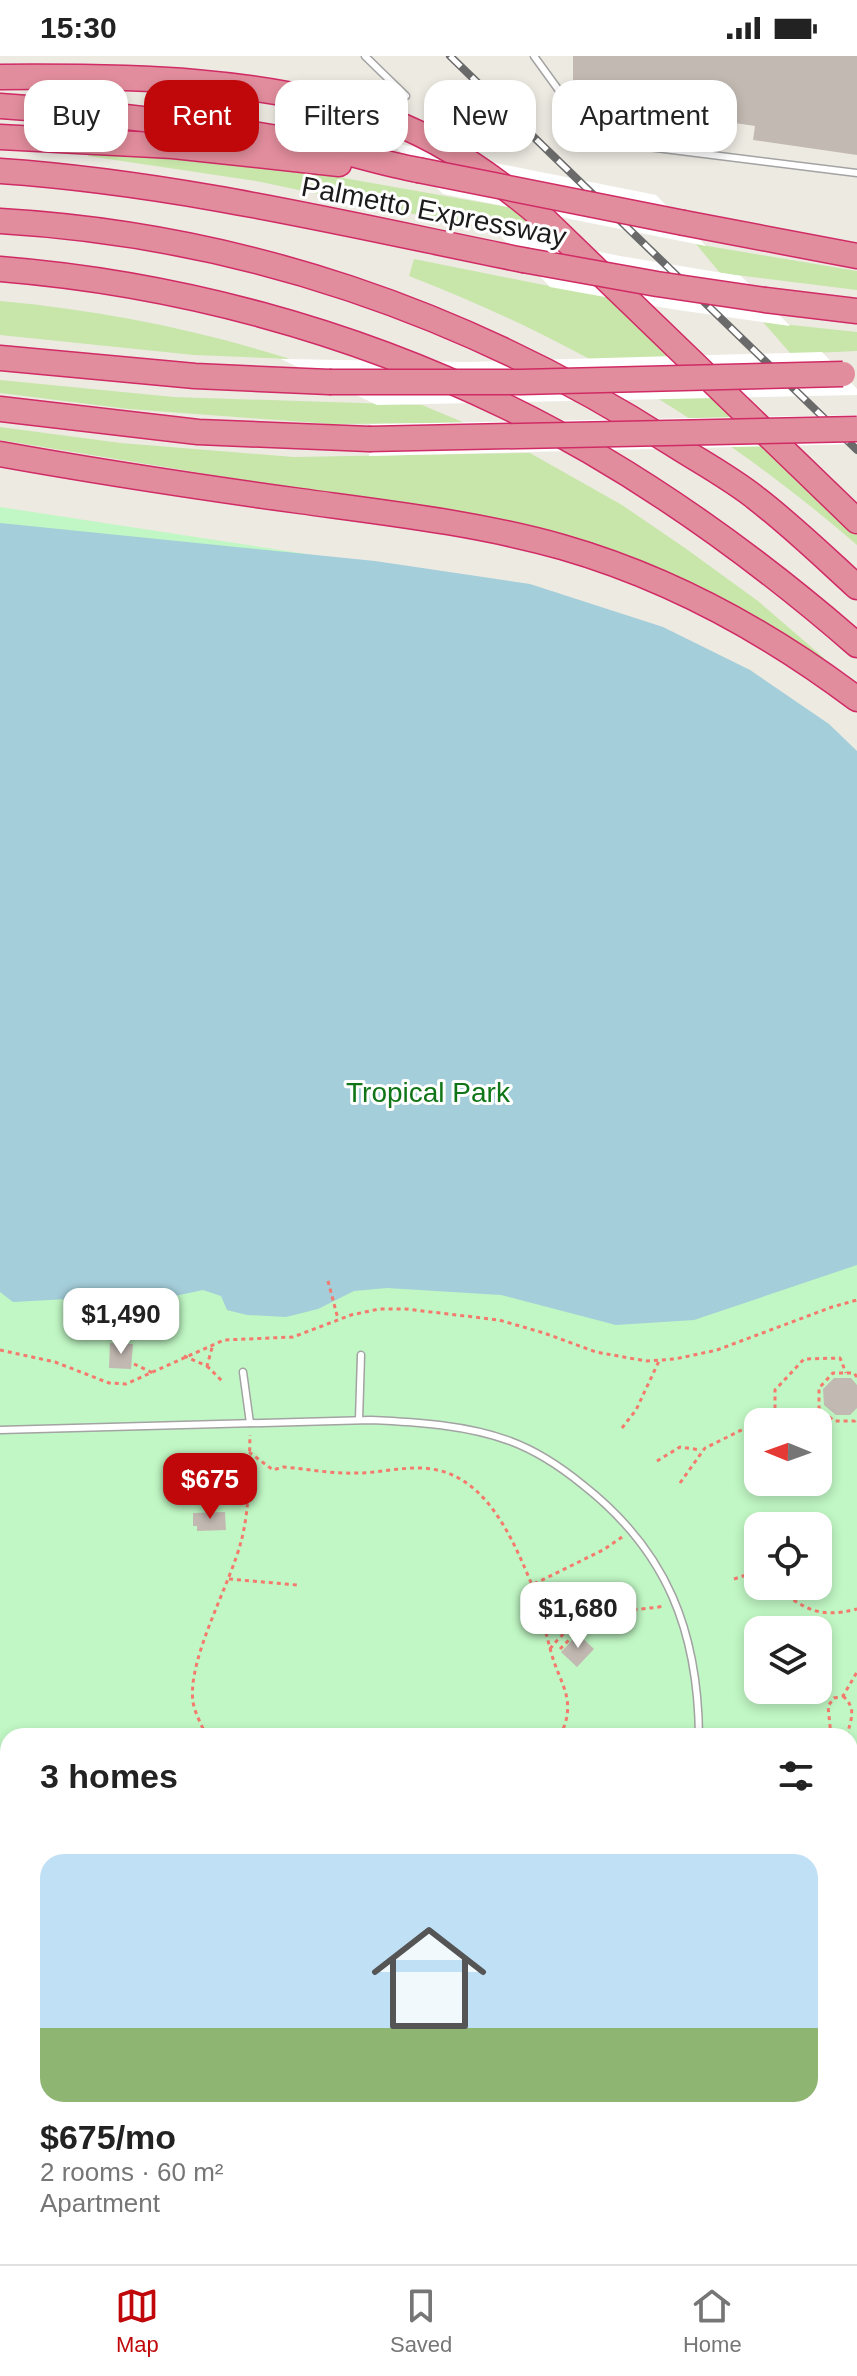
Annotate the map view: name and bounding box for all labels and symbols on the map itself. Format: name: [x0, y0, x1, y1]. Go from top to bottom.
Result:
street label: Palmetto Expressway: [299, 171, 569, 252]
park label: Tropical Park: [346, 1077, 511, 1108]
pin: $1,490: [56, 1288, 186, 1356]
north arrow: [744, 1408, 832, 1496]
pin: $675: [163, 1453, 257, 1521]
pin: $1,680: [513, 1582, 643, 1650]

